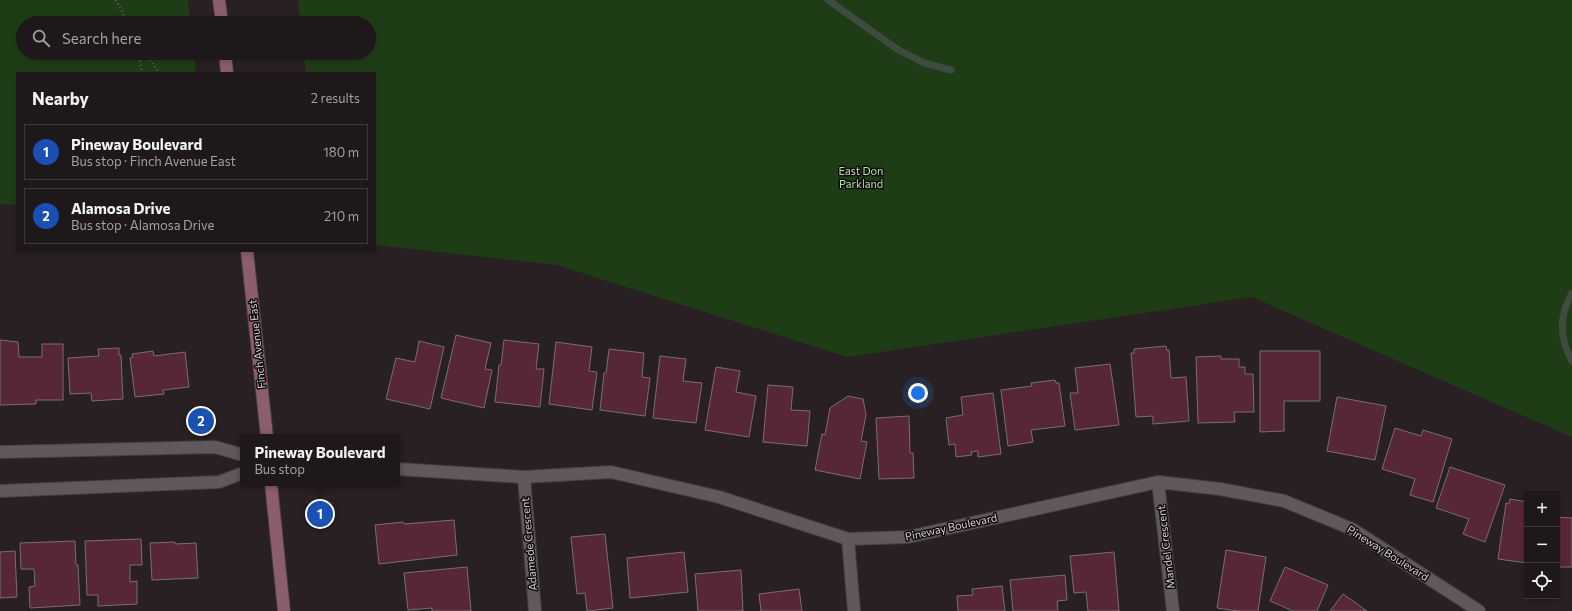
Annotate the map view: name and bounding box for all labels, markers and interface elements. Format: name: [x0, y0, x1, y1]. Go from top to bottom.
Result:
search box: [16, 16, 376, 60]
icon: search: [30, 27, 52, 49]
text: Search here: [62, 29, 141, 47]
text: Nearby: [32, 88, 89, 109]
text: 2 results: [311, 90, 360, 106]
text: Pineway Boulevard: [71, 135, 202, 153]
text: 1: [43, 144, 49, 160]
text: 180 m: [323, 144, 359, 160]
text: Bus stop · Finch Avenue East: [71, 153, 236, 169]
park label: East Don Parkland: [839, 164, 883, 190]
text: Alamosa Drive: [71, 199, 171, 217]
text: 2: [42, 208, 50, 224]
text: 210 m: [324, 208, 359, 224]
text: Bus stop · Alamosa Drive: [71, 217, 214, 233]
street label: Finch Avenue East: [245, 298, 268, 389]
your location: [908, 383, 928, 403]
pin: 2: [188, 406, 214, 436]
popup: [240, 434, 400, 486]
text: Pineway Boulevard: [254, 443, 386, 461]
text: Bus stop: [254, 461, 305, 477]
map controls: [1524, 491, 1560, 599]
button: +: [1524, 491, 1560, 527]
street label: Adamede Crescent: [518, 496, 539, 591]
pin: 1: [307, 499, 333, 529]
street label: Mandel Crescent: [1154, 504, 1177, 590]
street label: Pineway Boulevard: [904, 510, 998, 543]
street label: Pineway Boulevard: [1345, 522, 1432, 583]
button: −: [1524, 527, 1560, 563]
button: locate: [1524, 563, 1560, 599]

